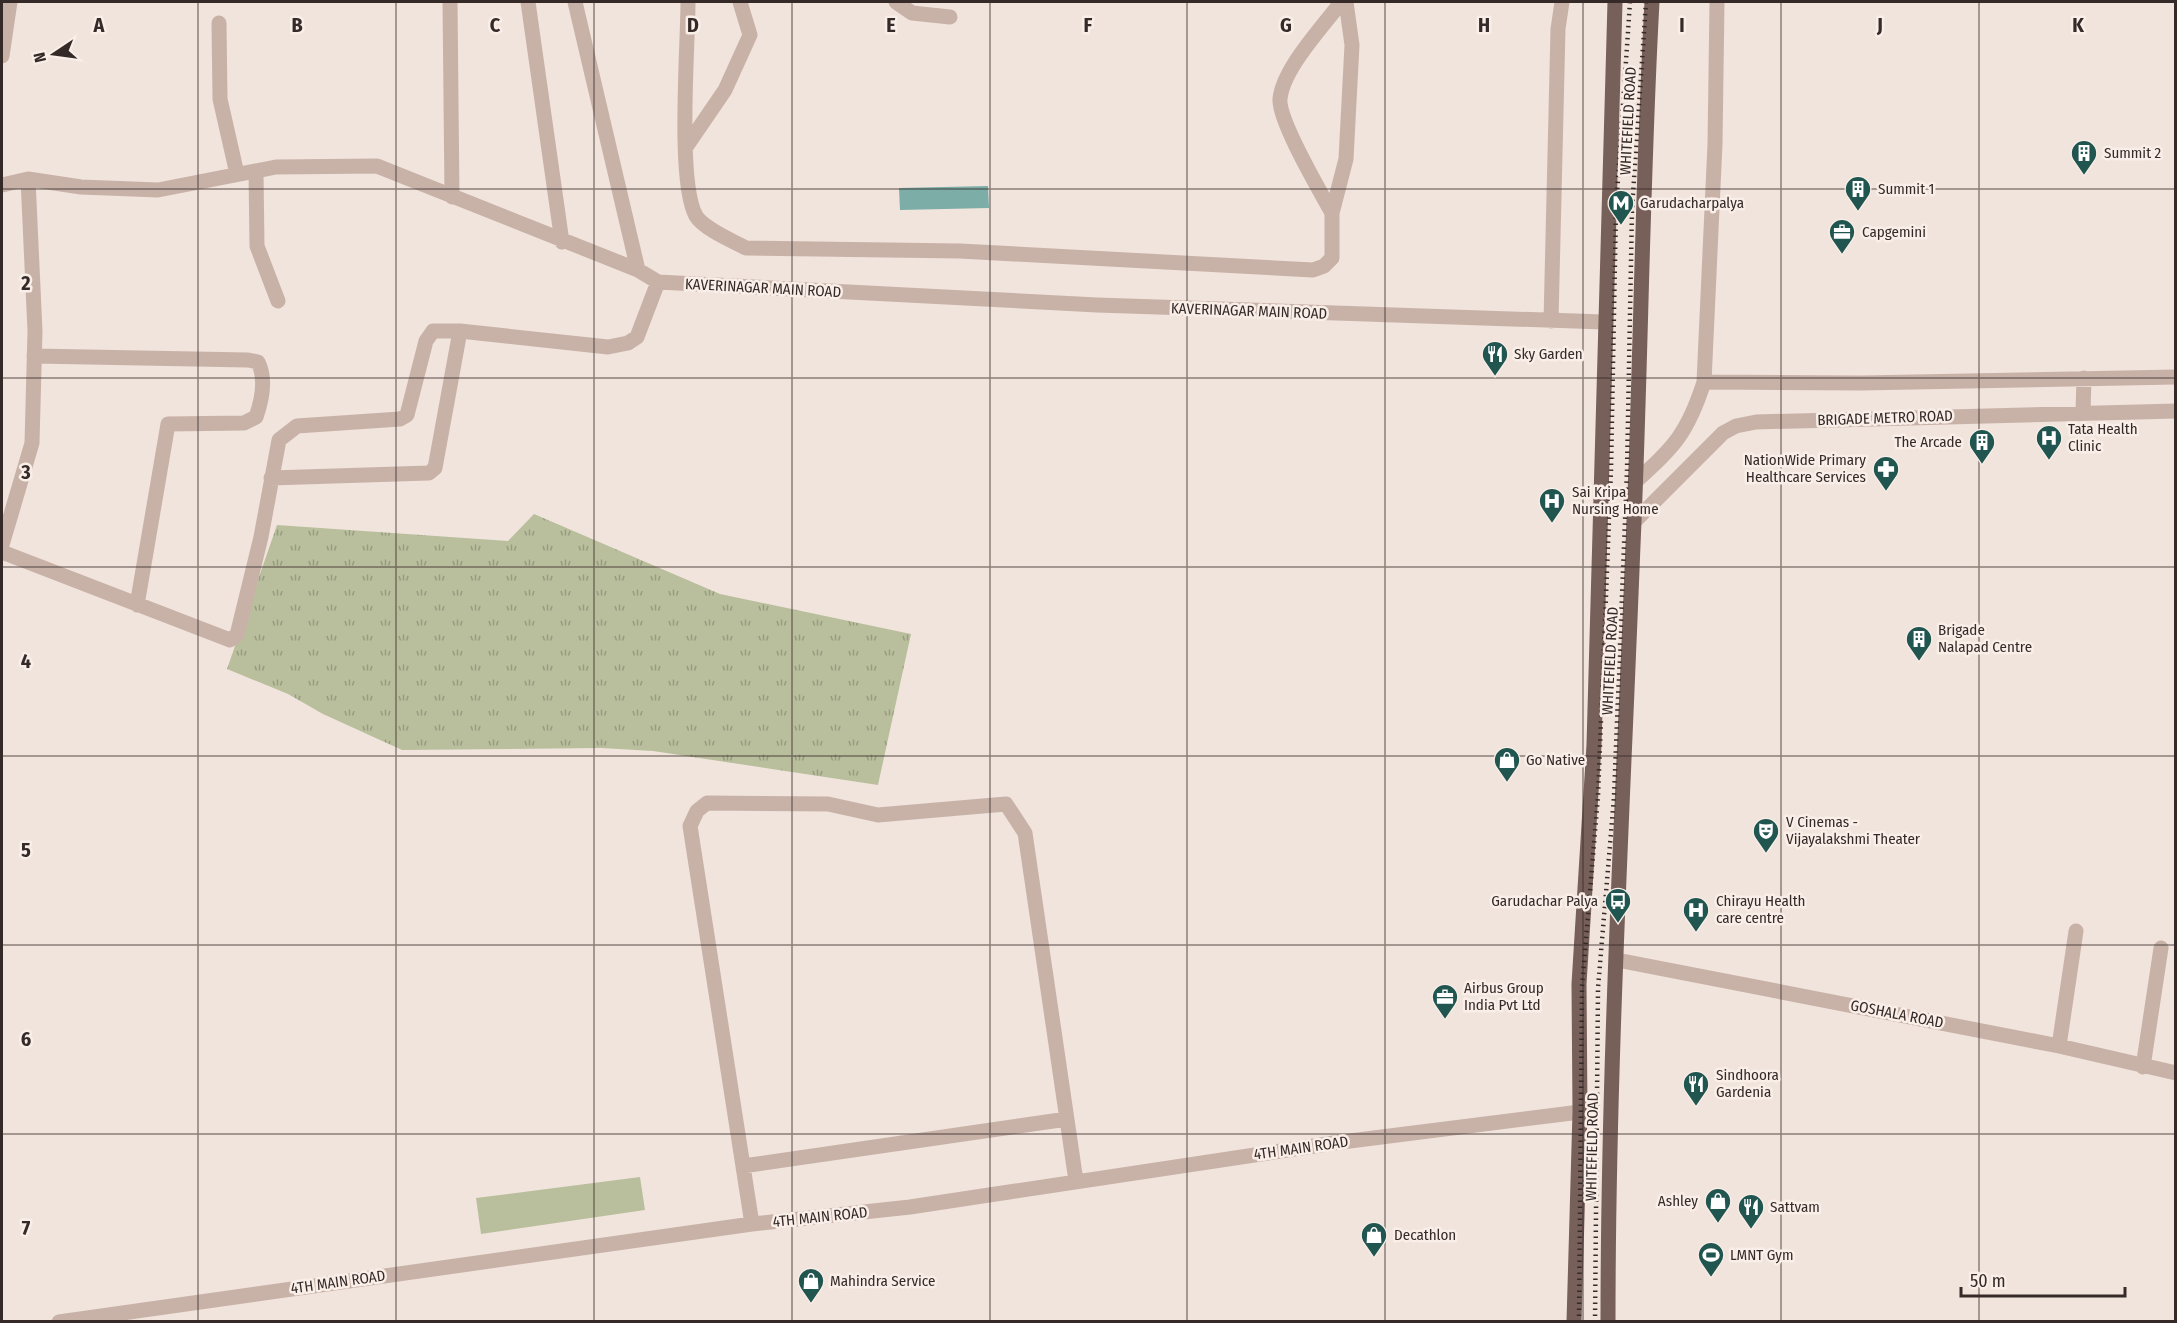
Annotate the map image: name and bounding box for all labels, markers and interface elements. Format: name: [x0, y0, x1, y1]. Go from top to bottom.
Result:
text: A: [93, 13, 106, 37]
text: B: [291, 13, 303, 37]
text: C: [490, 13, 501, 37]
text: D: [687, 13, 699, 37]
text: E: [886, 13, 896, 37]
text: F: [1084, 13, 1093, 37]
text: G: [1280, 13, 1292, 37]
text: H: [1478, 13, 1490, 37]
text: I: [1679, 13, 1685, 37]
text: J: [1876, 13, 1883, 37]
text: K: [2072, 13, 2084, 37]
north arrow: [24, 24, 84, 84]
text: N: [30, 50, 50, 64]
street label: WHITEFIELD ROAD: [1616, 66, 1640, 176]
building icon: Summit 2: [2069, 138, 2099, 176]
place label: Summit 2: [2104, 144, 2162, 162]
building icon: Summit 1: [1843, 174, 1873, 212]
place label: Summit 1: [1878, 180, 1934, 198]
metro station icon: Garudacharpalya: [1606, 188, 1636, 226]
place label: Garudacharpalya: [1640, 194, 1744, 212]
office icon: Capgemini: [1827, 217, 1857, 255]
place label: Capgemini: [1862, 223, 1926, 241]
text: 2: [20, 271, 31, 295]
street label: KAVERINAGAR MAIN ROAD: [684, 275, 842, 301]
street label: KAVERINAGAR MAIN ROAD: [1171, 299, 1327, 323]
restaurant icon: Sky Garden: [1480, 339, 1510, 377]
place label: Sky Garden: [1514, 345, 1583, 363]
street label: BRIGADE METRO ROAD: [1817, 407, 1953, 429]
place label: Tata Health Clinic: [2068, 420, 2138, 455]
hospital icon: Tata Health Clinic: [2034, 423, 2064, 461]
building icon: The Arcade: [1967, 427, 1997, 465]
place label: The Arcade: [1894, 433, 1962, 451]
place label: NationWide Primary Healthcare Services: [1744, 451, 1866, 486]
pharmacy icon: NationWide Primary Healthcare Services: [1871, 454, 1901, 492]
text: 3: [20, 460, 31, 484]
place label: Sai Kripa Nursing Home: [1572, 483, 1659, 518]
hospital icon: Sai Kripa Nursing Home: [1537, 486, 1567, 524]
street label: WHITEFIELD ROAD: [1598, 606, 1622, 716]
place label: Brigade Nalapad Centre: [1938, 621, 2032, 656]
building icon: Brigade Nalapad Centre: [1904, 624, 1934, 662]
text: 4: [21, 649, 31, 673]
shop icon: Go Native: [1492, 745, 1522, 783]
place label: Go Native: [1526, 751, 1585, 769]
place label: V Cinemas - Vijayalakshmi Theater: [1786, 813, 1921, 848]
theatre icon: V Cinemas - Vijayalakshmi Theater: [1751, 816, 1781, 854]
text: 5: [21, 838, 31, 862]
bus stop icon: Garudachar Palya: [1603, 886, 1633, 924]
place label: Garudachar Palya: [1491, 892, 1598, 910]
place label: Chirayu Health care centre: [1716, 892, 1805, 927]
hospital icon: Chirayu Health care centre: [1681, 895, 1711, 933]
place label: Airbus Group India Pvt Ltd: [1464, 979, 1544, 1014]
office icon: Airbus Group India Pvt Ltd: [1430, 982, 1460, 1020]
street label: GOSHALA ROAD: [1849, 996, 1945, 1032]
text: 6: [21, 1027, 31, 1051]
place label: Sindhoora Gardenia: [1716, 1066, 1779, 1101]
restaurant icon: Sindhoora Gardenia: [1681, 1069, 1711, 1107]
street label: WHITEFIELD ROAD: [1582, 1093, 1602, 1201]
street label: 4TH MAIN ROAD: [1253, 1132, 1349, 1164]
shop icon: Ashley: [1703, 1186, 1733, 1224]
place label: Ashley: [1658, 1192, 1698, 1210]
restaurant icon: Sattvam: [1736, 1192, 1766, 1230]
place label: Sattvam: [1770, 1198, 1820, 1216]
street label: 4TH MAIN ROAD: [772, 1203, 868, 1231]
text: 7: [22, 1216, 31, 1240]
shop icon: Decathlon: [1359, 1220, 1389, 1258]
place label: Decathlon: [1394, 1226, 1456, 1244]
sports icon: LMNT Gym: [1696, 1240, 1726, 1278]
place label: LMNT Gym: [1730, 1246, 1794, 1264]
scale bar: [1961, 1260, 2124, 1298]
street label: 4TH MAIN ROAD: [290, 1266, 386, 1298]
shop icon: Mahindra Service: [796, 1266, 826, 1304]
text: 50 m: [1970, 1270, 2006, 1292]
place label: Mahindra Service: [830, 1272, 935, 1290]

